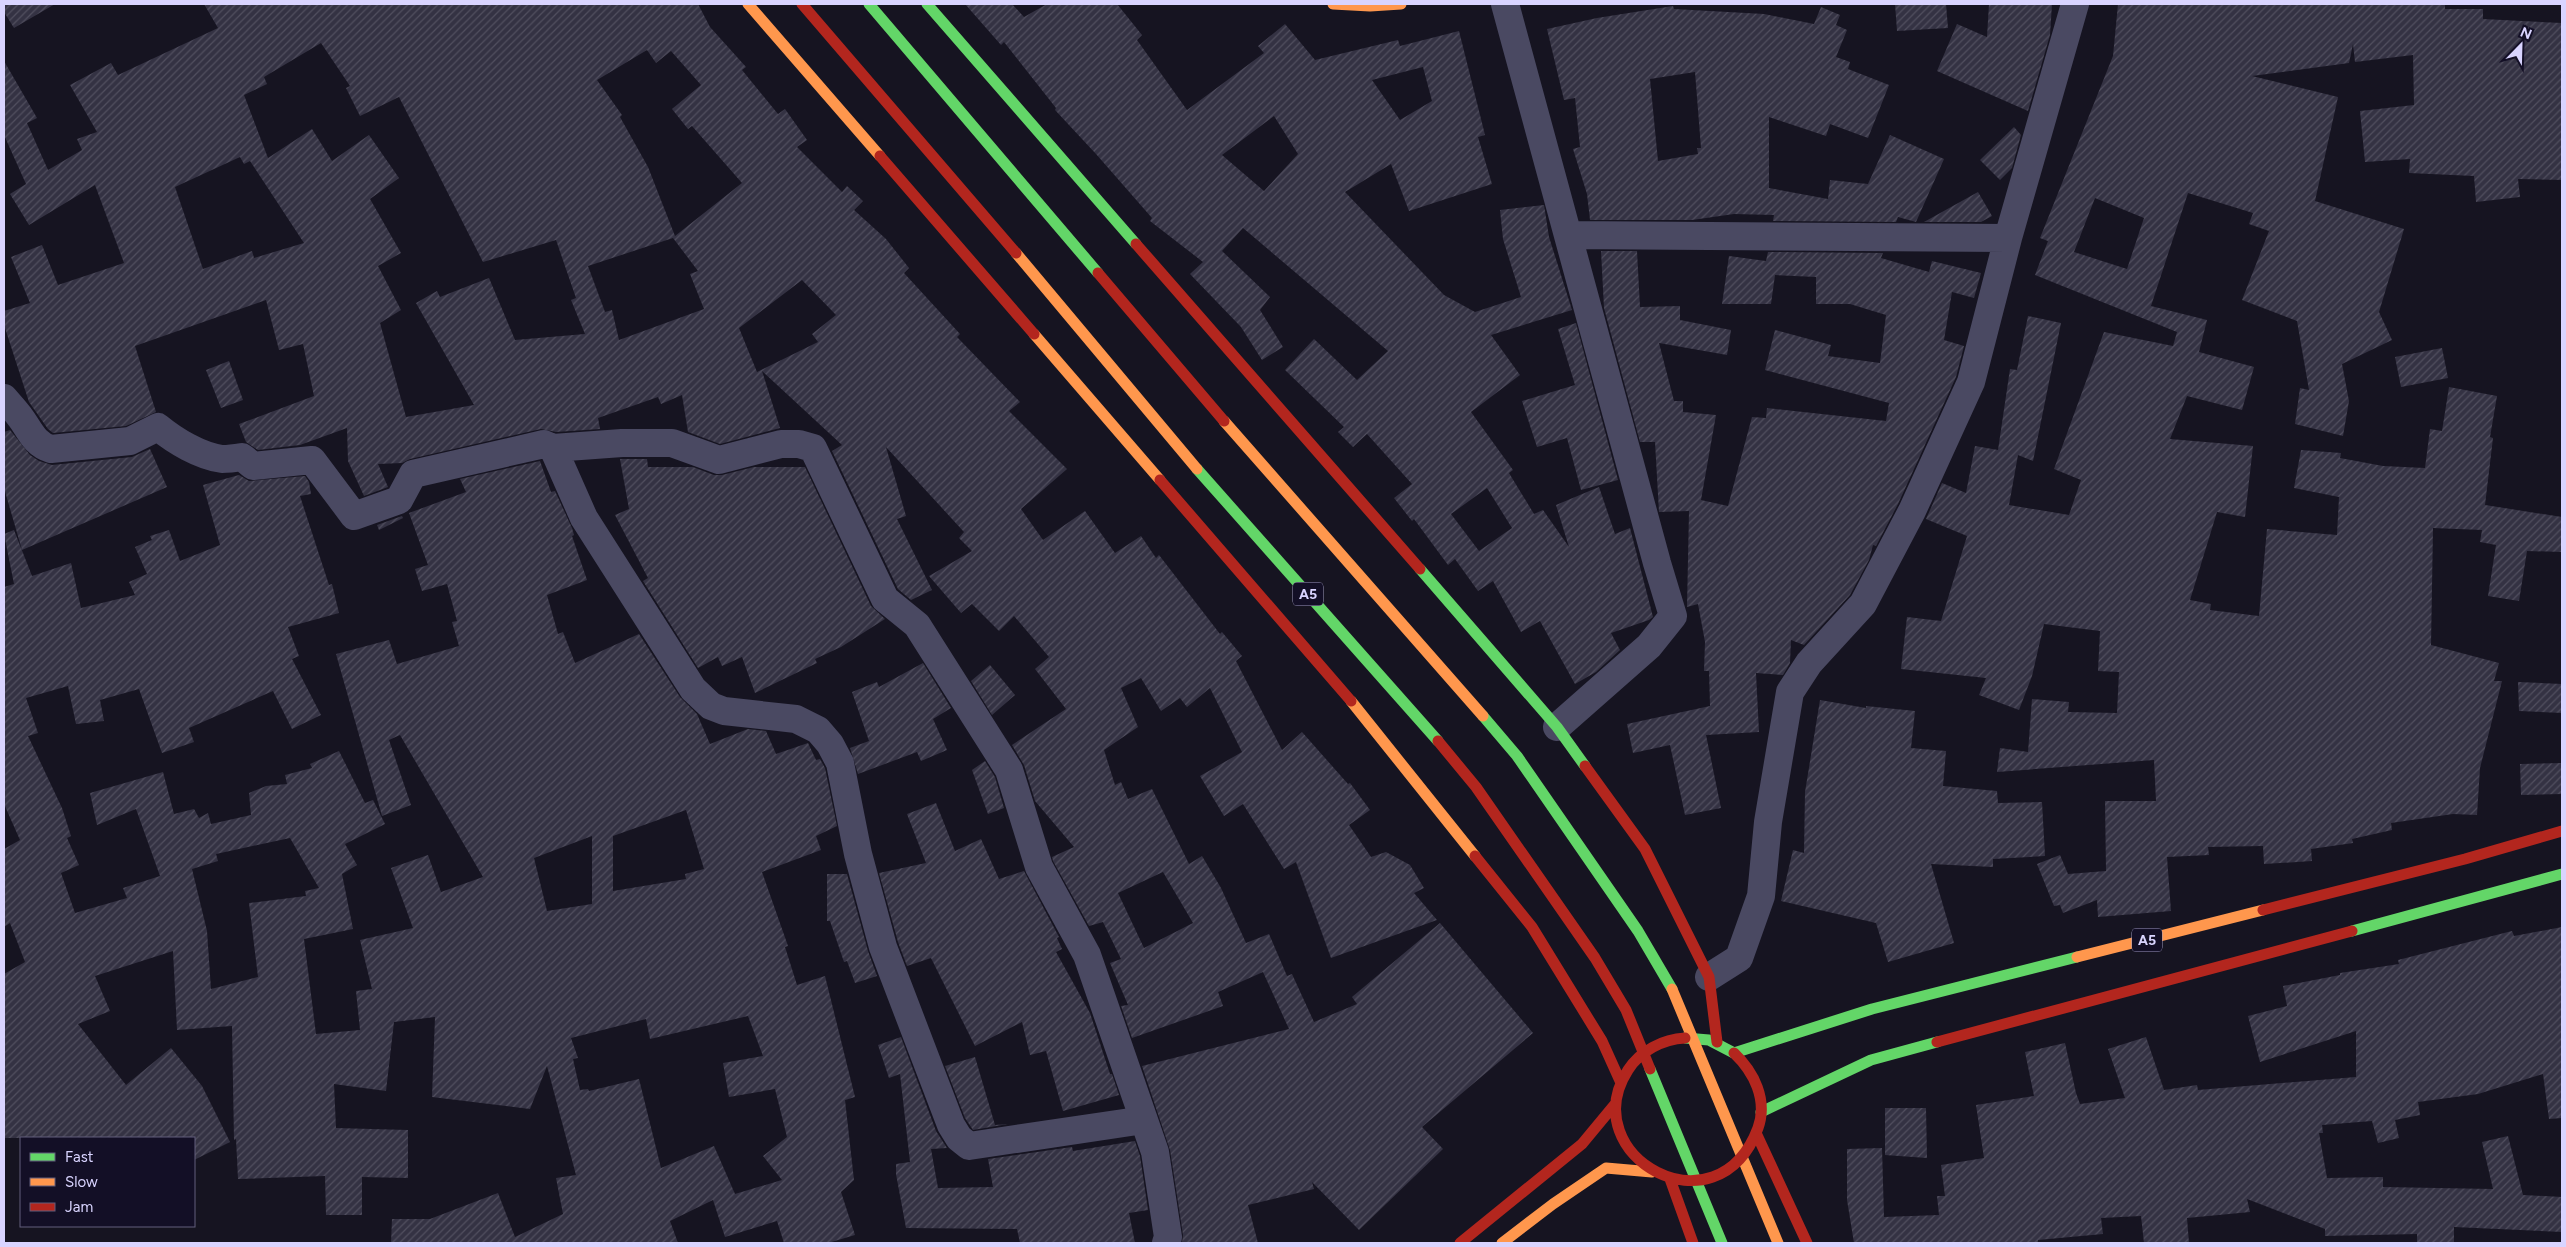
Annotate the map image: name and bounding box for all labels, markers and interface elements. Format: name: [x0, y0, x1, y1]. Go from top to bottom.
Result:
north arrow: [2496, 20, 2546, 70]
text: N: [2518, 24, 2534, 43]
road number: A5: [1293, 582, 1323, 606]
road number: A5: [2132, 928, 2162, 952]
legend: [20, 1137, 195, 1227]
text: Fast: [65, 1148, 94, 1166]
text: Slow: [65, 1173, 98, 1191]
text: Jam: [65, 1198, 93, 1216]

